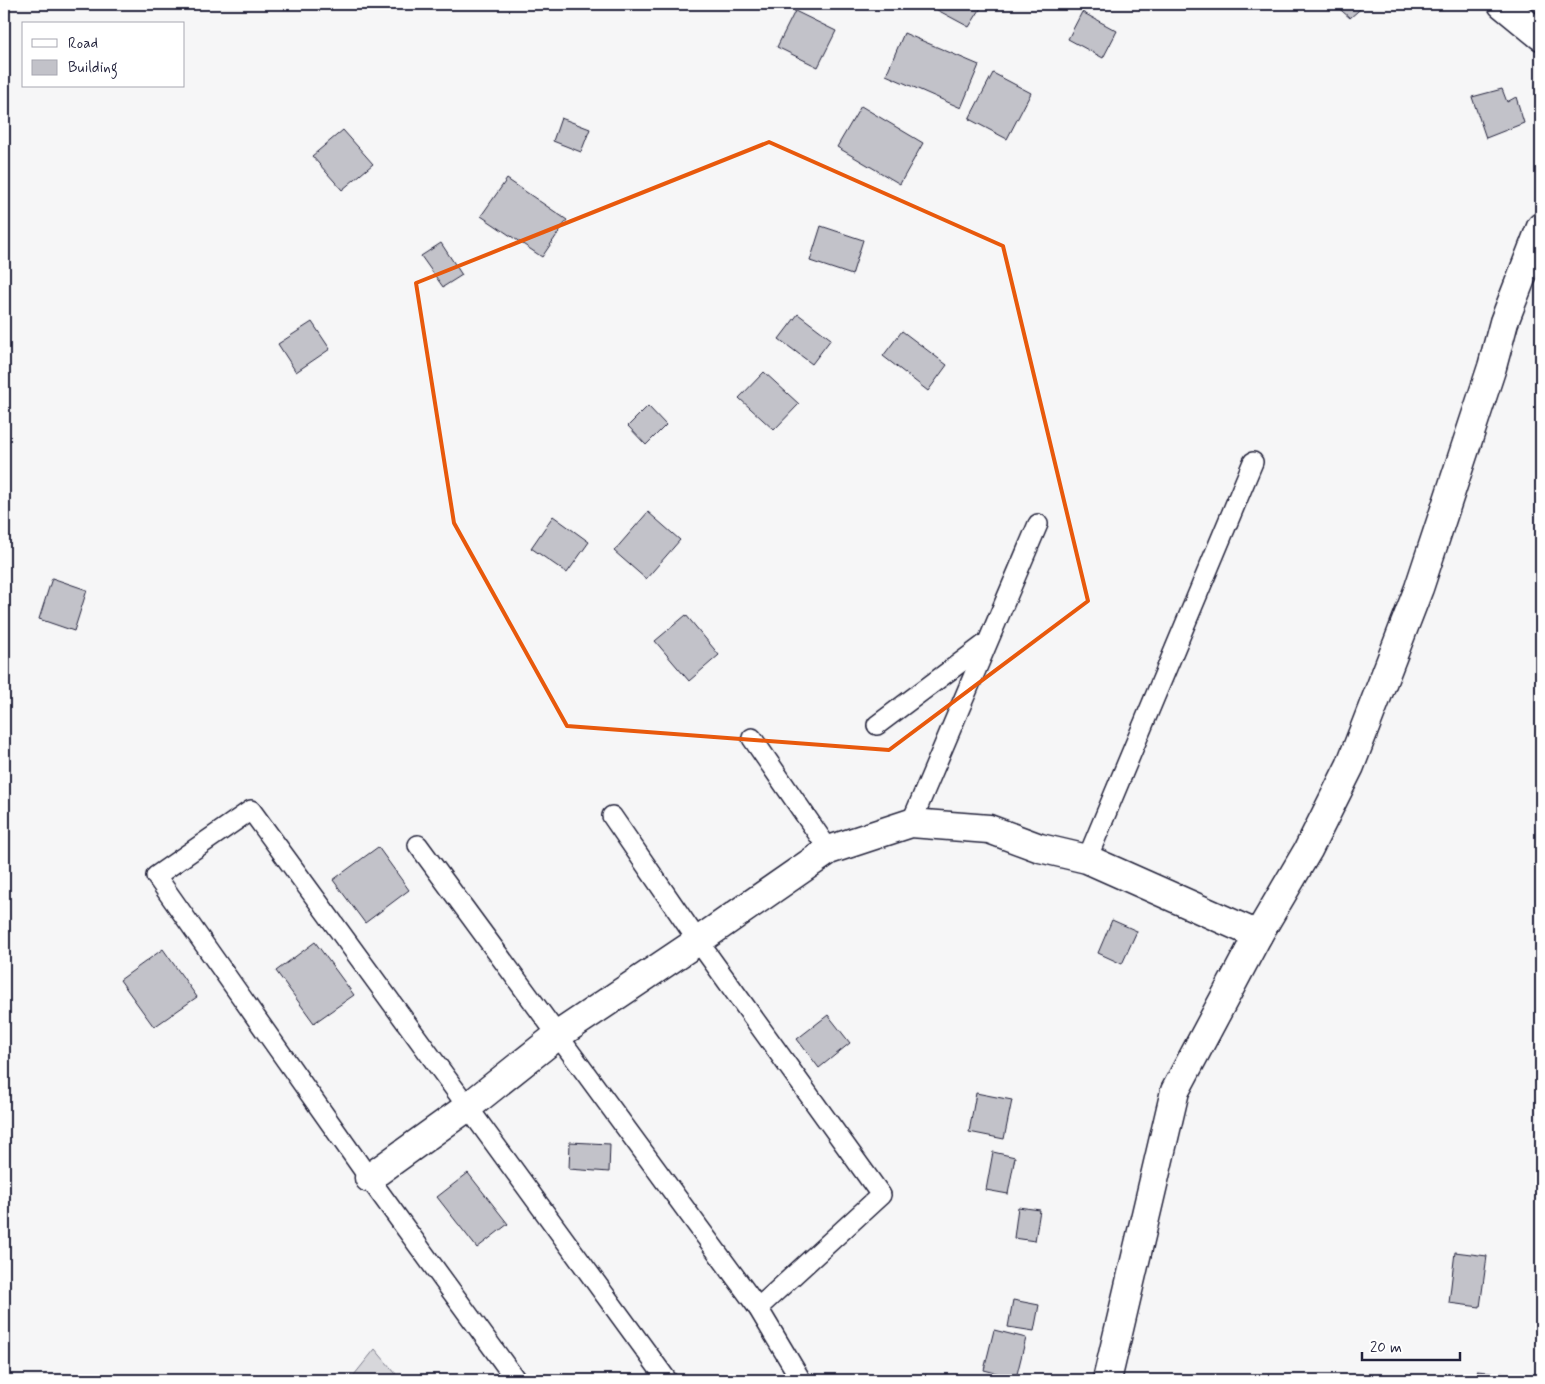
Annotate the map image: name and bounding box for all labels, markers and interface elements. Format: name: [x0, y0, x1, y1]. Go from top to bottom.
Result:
legend: [22, 22, 185, 88]
text: Road: [68, 34, 98, 54]
text: Building: [68, 58, 118, 79]
scale bar: [1362, 1329, 1460, 1361]
text: 20 m: [1370, 1338, 1402, 1358]

